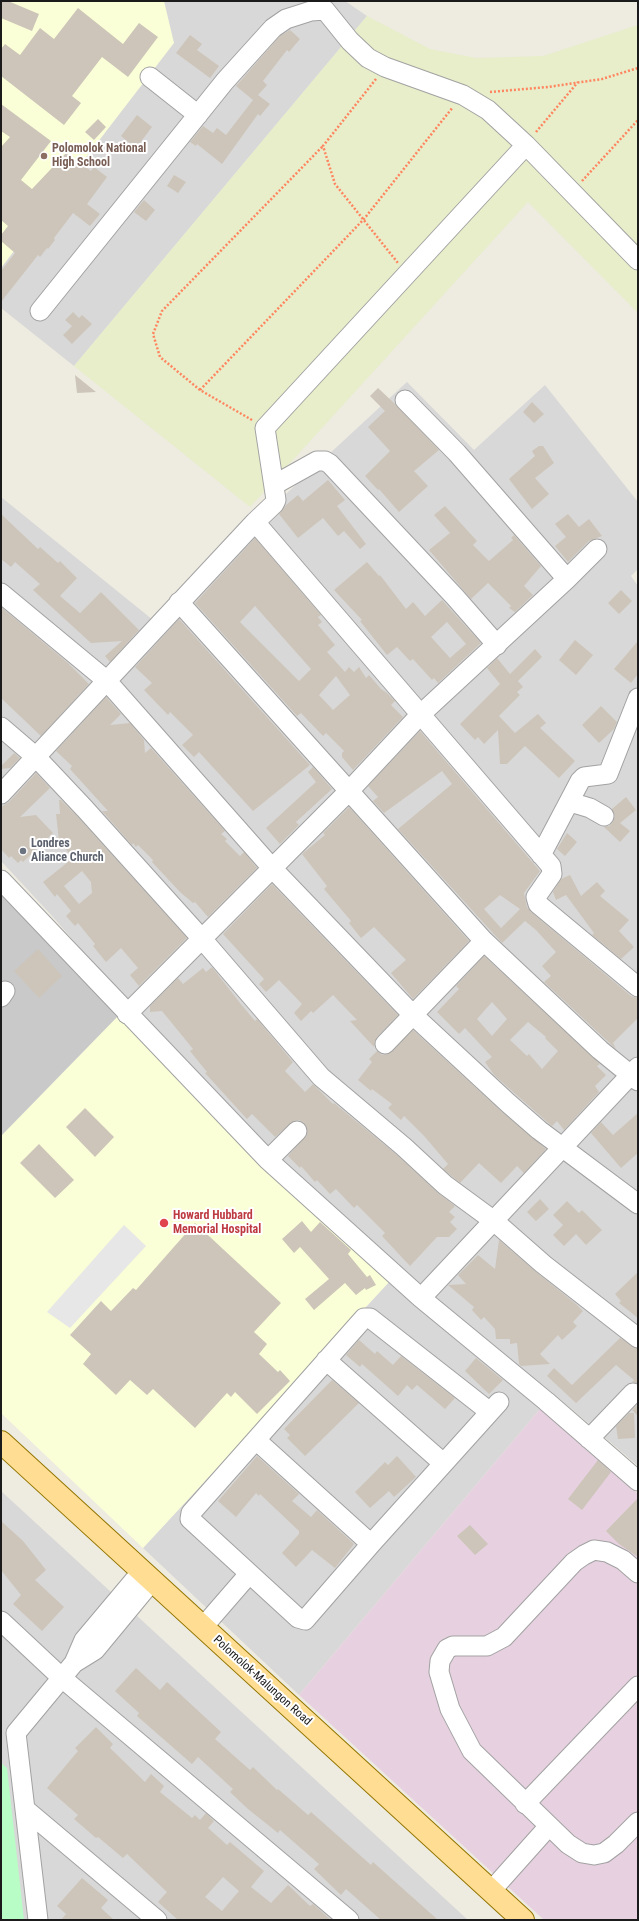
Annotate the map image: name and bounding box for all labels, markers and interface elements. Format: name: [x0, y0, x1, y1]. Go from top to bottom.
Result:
place label: Polomolok National High School: [52, 142, 146, 170]
marker: Polomolok National High School: [39, 151, 49, 161]
place label: Londres Aliance Church: [31, 837, 104, 865]
marker: Londres Aliance Church: [18, 846, 28, 856]
place label: Howard Hubbard Memorial Hospital: [173, 1209, 261, 1237]
marker: Howard Hubbard Memorial Hospital: [158, 1217, 170, 1229]
street label: Polomolok-Malungon Road: [210, 1633, 314, 1729]

